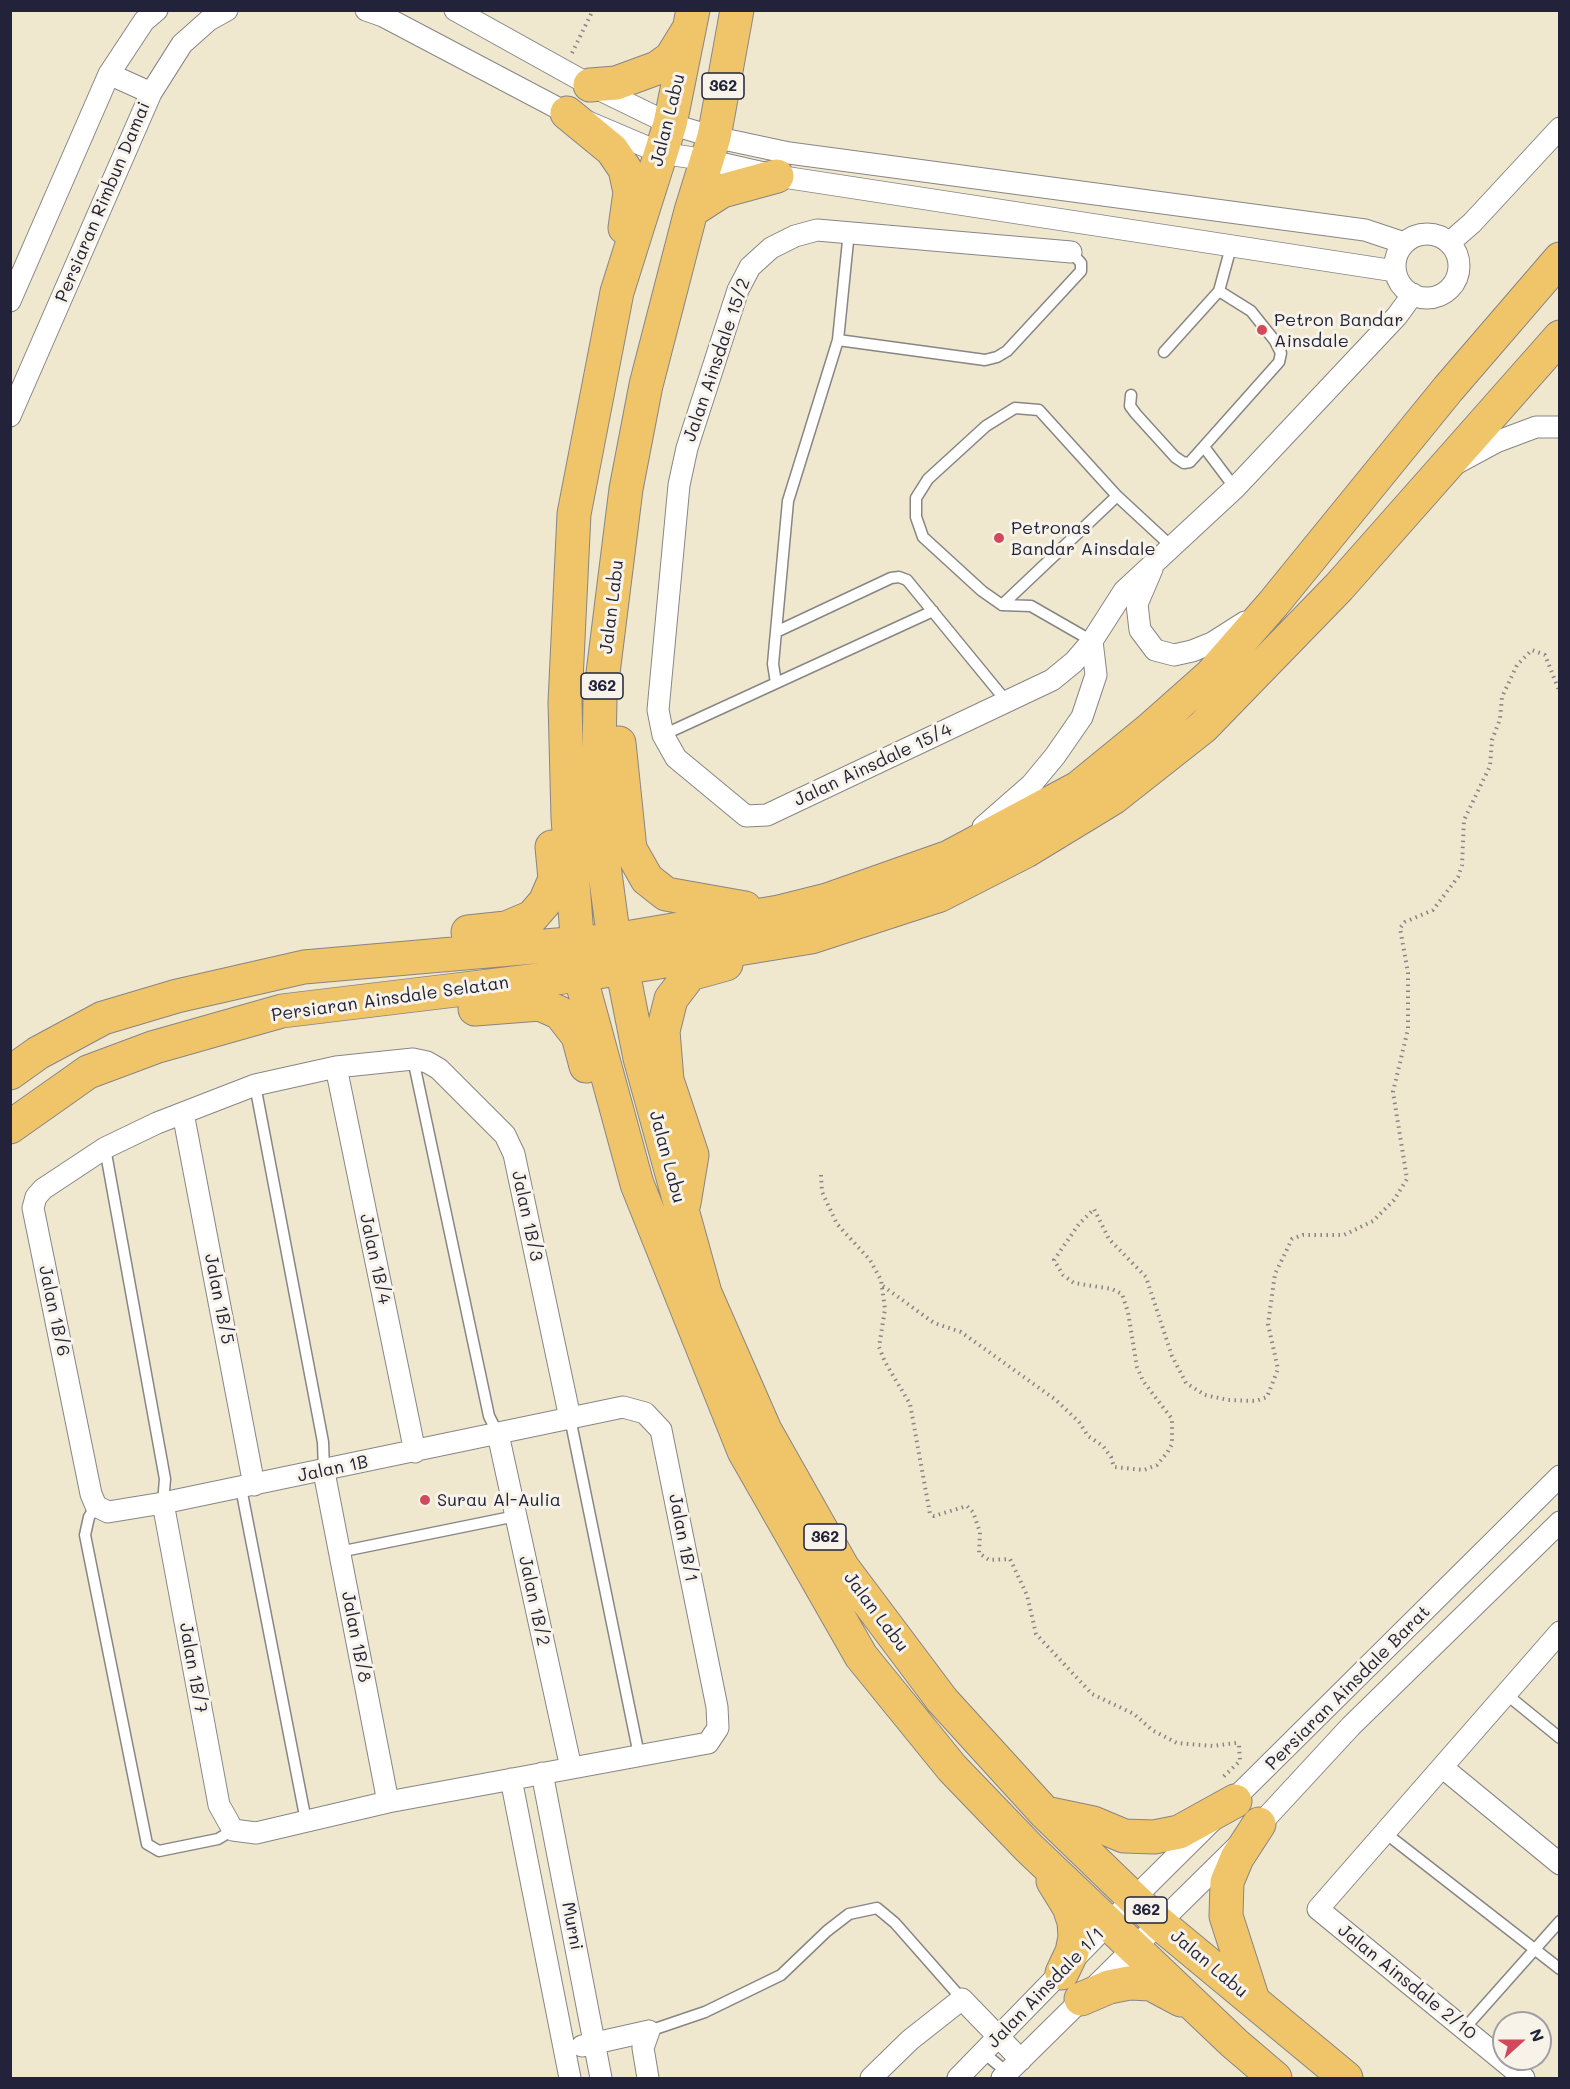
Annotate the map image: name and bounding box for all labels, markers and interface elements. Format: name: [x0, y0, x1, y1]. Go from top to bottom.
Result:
street label: Jalan Labu: [646, 72, 690, 168]
road number: 362: [702, 73, 744, 99]
street label: Persiaran Rimbun Damai: [51, 98, 155, 306]
street label: Jalan Ainsdale 15/2: [679, 275, 755, 445]
place label: Petron Bandar Ainsdale: [1274, 309, 1404, 352]
marker: Petron Bandar Ainsdale: [1255, 323, 1269, 337]
place label: Petronas Bandar Ainsdale: [1011, 517, 1156, 560]
marker: Petronas Bandar Ainsdale: [992, 531, 1006, 545]
street label: Jalan Labu: [596, 559, 628, 655]
road number: 362: [581, 673, 623, 699]
street label: Jalan Ainsdale 15/4: [791, 719, 955, 811]
street label: Persiaran Ainsdale Selatan: [270, 972, 510, 1026]
street label: Jalan Labu: [644, 1109, 690, 1205]
street label: Jalan 1B/3: [507, 1169, 547, 1263]
street label: Jalan 1B/4: [355, 1212, 395, 1306]
street label: Jalan 1B/5: [200, 1252, 238, 1346]
street label: Jalan 1B/6: [34, 1264, 74, 1358]
street label: Jalan 1B: [296, 1451, 370, 1487]
place label: Surau Al-Aulia: [437, 1489, 561, 1511]
street label: Jalan 1B/1: [664, 1492, 702, 1584]
marker: Surau Al-Aulia: [418, 1493, 432, 1507]
road number: 362: [804, 1524, 846, 1550]
street label: Jalan 1B/2: [514, 1554, 554, 1648]
street label: Jalan Labu: [839, 1568, 913, 1656]
street label: Jalan 1B/8: [337, 1590, 375, 1684]
street label: Persiaran Ainsdale Barat: [1261, 1601, 1435, 1775]
street label: Jalan 1B/7: [174, 1621, 212, 1715]
road number: 362: [1125, 1897, 1167, 1923]
street label: Murni: [557, 1900, 587, 1952]
street label: Jalan Ainsdale 2/10: [1333, 1920, 1481, 2044]
street label: Jalan Ainsdale 1/1: [983, 1923, 1109, 2053]
street label: Jalan Labu: [1166, 1925, 1252, 2003]
north arrow: [1492, 2011, 1552, 2071]
text: N: [1525, 2026, 1549, 2045]

